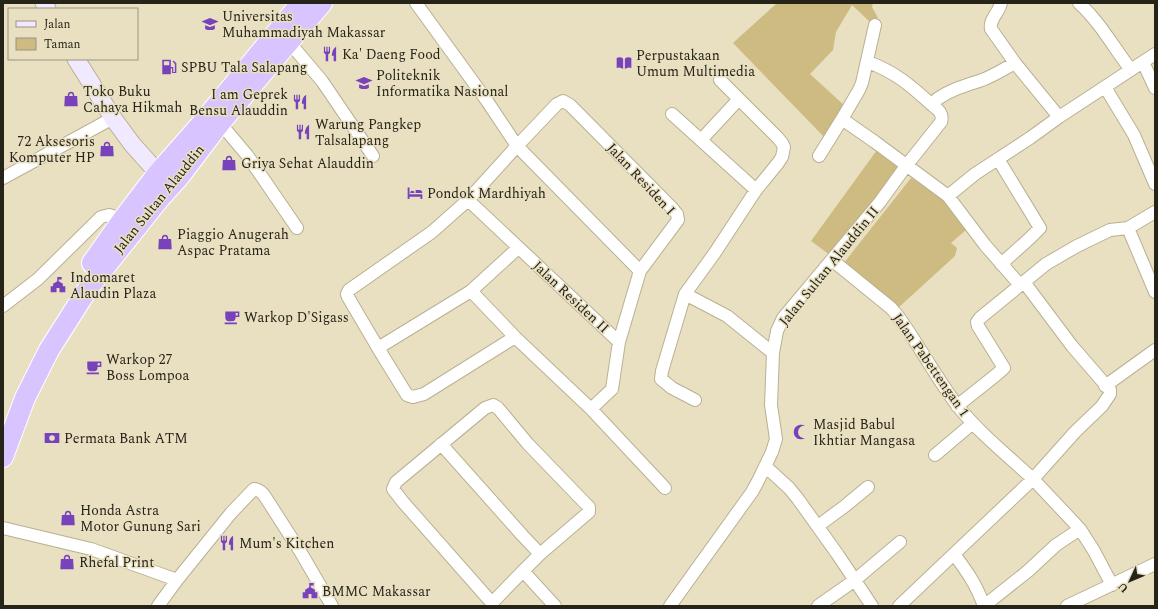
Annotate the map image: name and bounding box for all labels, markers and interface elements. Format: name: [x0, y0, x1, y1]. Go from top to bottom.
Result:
place label: Universitas Muhammadiyah Makassar: [222, 6, 386, 43]
legend: [8, 8, 138, 60]
text: Jalan: [44, 15, 71, 34]
school or university icon: Universitas Muhammadiyah Makassar: [201, 15, 219, 33]
text: Taman: [44, 35, 81, 54]
place label: Ka' Daeng Food: [342, 44, 441, 65]
restaurant icon: Ka' Daeng Food: [321, 45, 339, 63]
place label: Perpustakaan Umum Multimedia: [636, 45, 755, 82]
library icon: Perpustakaan Umum Multimedia: [615, 54, 633, 72]
place label: SPBU Tala Salapang: [181, 57, 307, 78]
fuel station icon: SPBU Tala Salapang: [160, 58, 178, 76]
place label: Politeknik Informatika Nasional: [376, 65, 508, 102]
school or university icon: Politeknik Informatika Nasional: [355, 74, 373, 92]
place label: Toko Buku Cahaya Hikmah: [83, 81, 182, 118]
place label: I am Geprek Bensu Alauddin: [189, 84, 288, 121]
shop icon: Toko Buku Cahaya Hikmah: [62, 90, 80, 108]
restaurant icon: I am Geprek Bensu Alauddin: [291, 93, 309, 111]
place label: Warung Pangkep Talsalapang: [315, 114, 421, 151]
restaurant icon: Warung Pangkep Talsalapang: [294, 123, 312, 141]
place label: 72 Aksesoris Komputer HP: [9, 131, 95, 168]
street label: Jalan Residen I: [602, 138, 680, 220]
shop icon: 72 Aksesoris Komputer HP: [98, 140, 116, 158]
street label: Jalan Sultan Alauddin: [108, 140, 210, 258]
place label: Griya Sehat Alauddin: [241, 153, 374, 174]
shop icon: Griya Sehat Alauddin: [220, 154, 238, 172]
place label: Pondok Mardhiyah: [427, 183, 546, 204]
hotel icon: Pondok Mardhiyah: [406, 184, 424, 202]
street label: Jalan Sultan Alauddin II: [774, 201, 884, 331]
place label: Piaggio Anugerah Aspac Pratama: [177, 224, 289, 261]
shop icon: Piaggio Anugerah Aspac Pratama: [156, 233, 174, 251]
street label: Jalan Residen II: [528, 256, 614, 338]
place label: Indomaret Alaudin Plaza: [70, 267, 157, 304]
public building icon: Indomaret Alaudin Plaza: [49, 276, 67, 294]
place label: Warkop D'Sigass: [244, 307, 349, 328]
cafe icon: Warkop D'Sigass: [223, 308, 241, 326]
street label: Jalan Pabettengan 1: [887, 309, 975, 421]
place label: Warkop 27 Boss Lompoa: [106, 349, 189, 386]
cafe icon: Warkop 27 Boss Lompoa: [85, 358, 103, 376]
place label: Masjid Babul Ikhtiar Mangasa: [813, 414, 915, 451]
mosque icon: Masjid Babul Ikhtiar Mangasa: [792, 423, 810, 441]
place label: Permata Bank ATM: [64, 428, 188, 449]
bank icon: Permata Bank ATM: [43, 429, 61, 447]
place label: Honda Astra Motor Gunung Sari: [80, 500, 201, 537]
shop icon: Honda Astra Motor Gunung Sari: [59, 509, 77, 527]
place label: Mum's Kitchen: [239, 533, 334, 554]
restaurant icon: Mum's Kitchen: [218, 534, 236, 552]
place label: Rhefal Print: [79, 552, 154, 573]
shop icon: Rhefal Print: [58, 553, 76, 571]
north arrow: [1110, 561, 1150, 601]
text: U: [1114, 578, 1132, 597]
place label: BMMC Makassar: [322, 581, 431, 602]
public building icon: BMMC Makassar: [301, 582, 319, 600]

